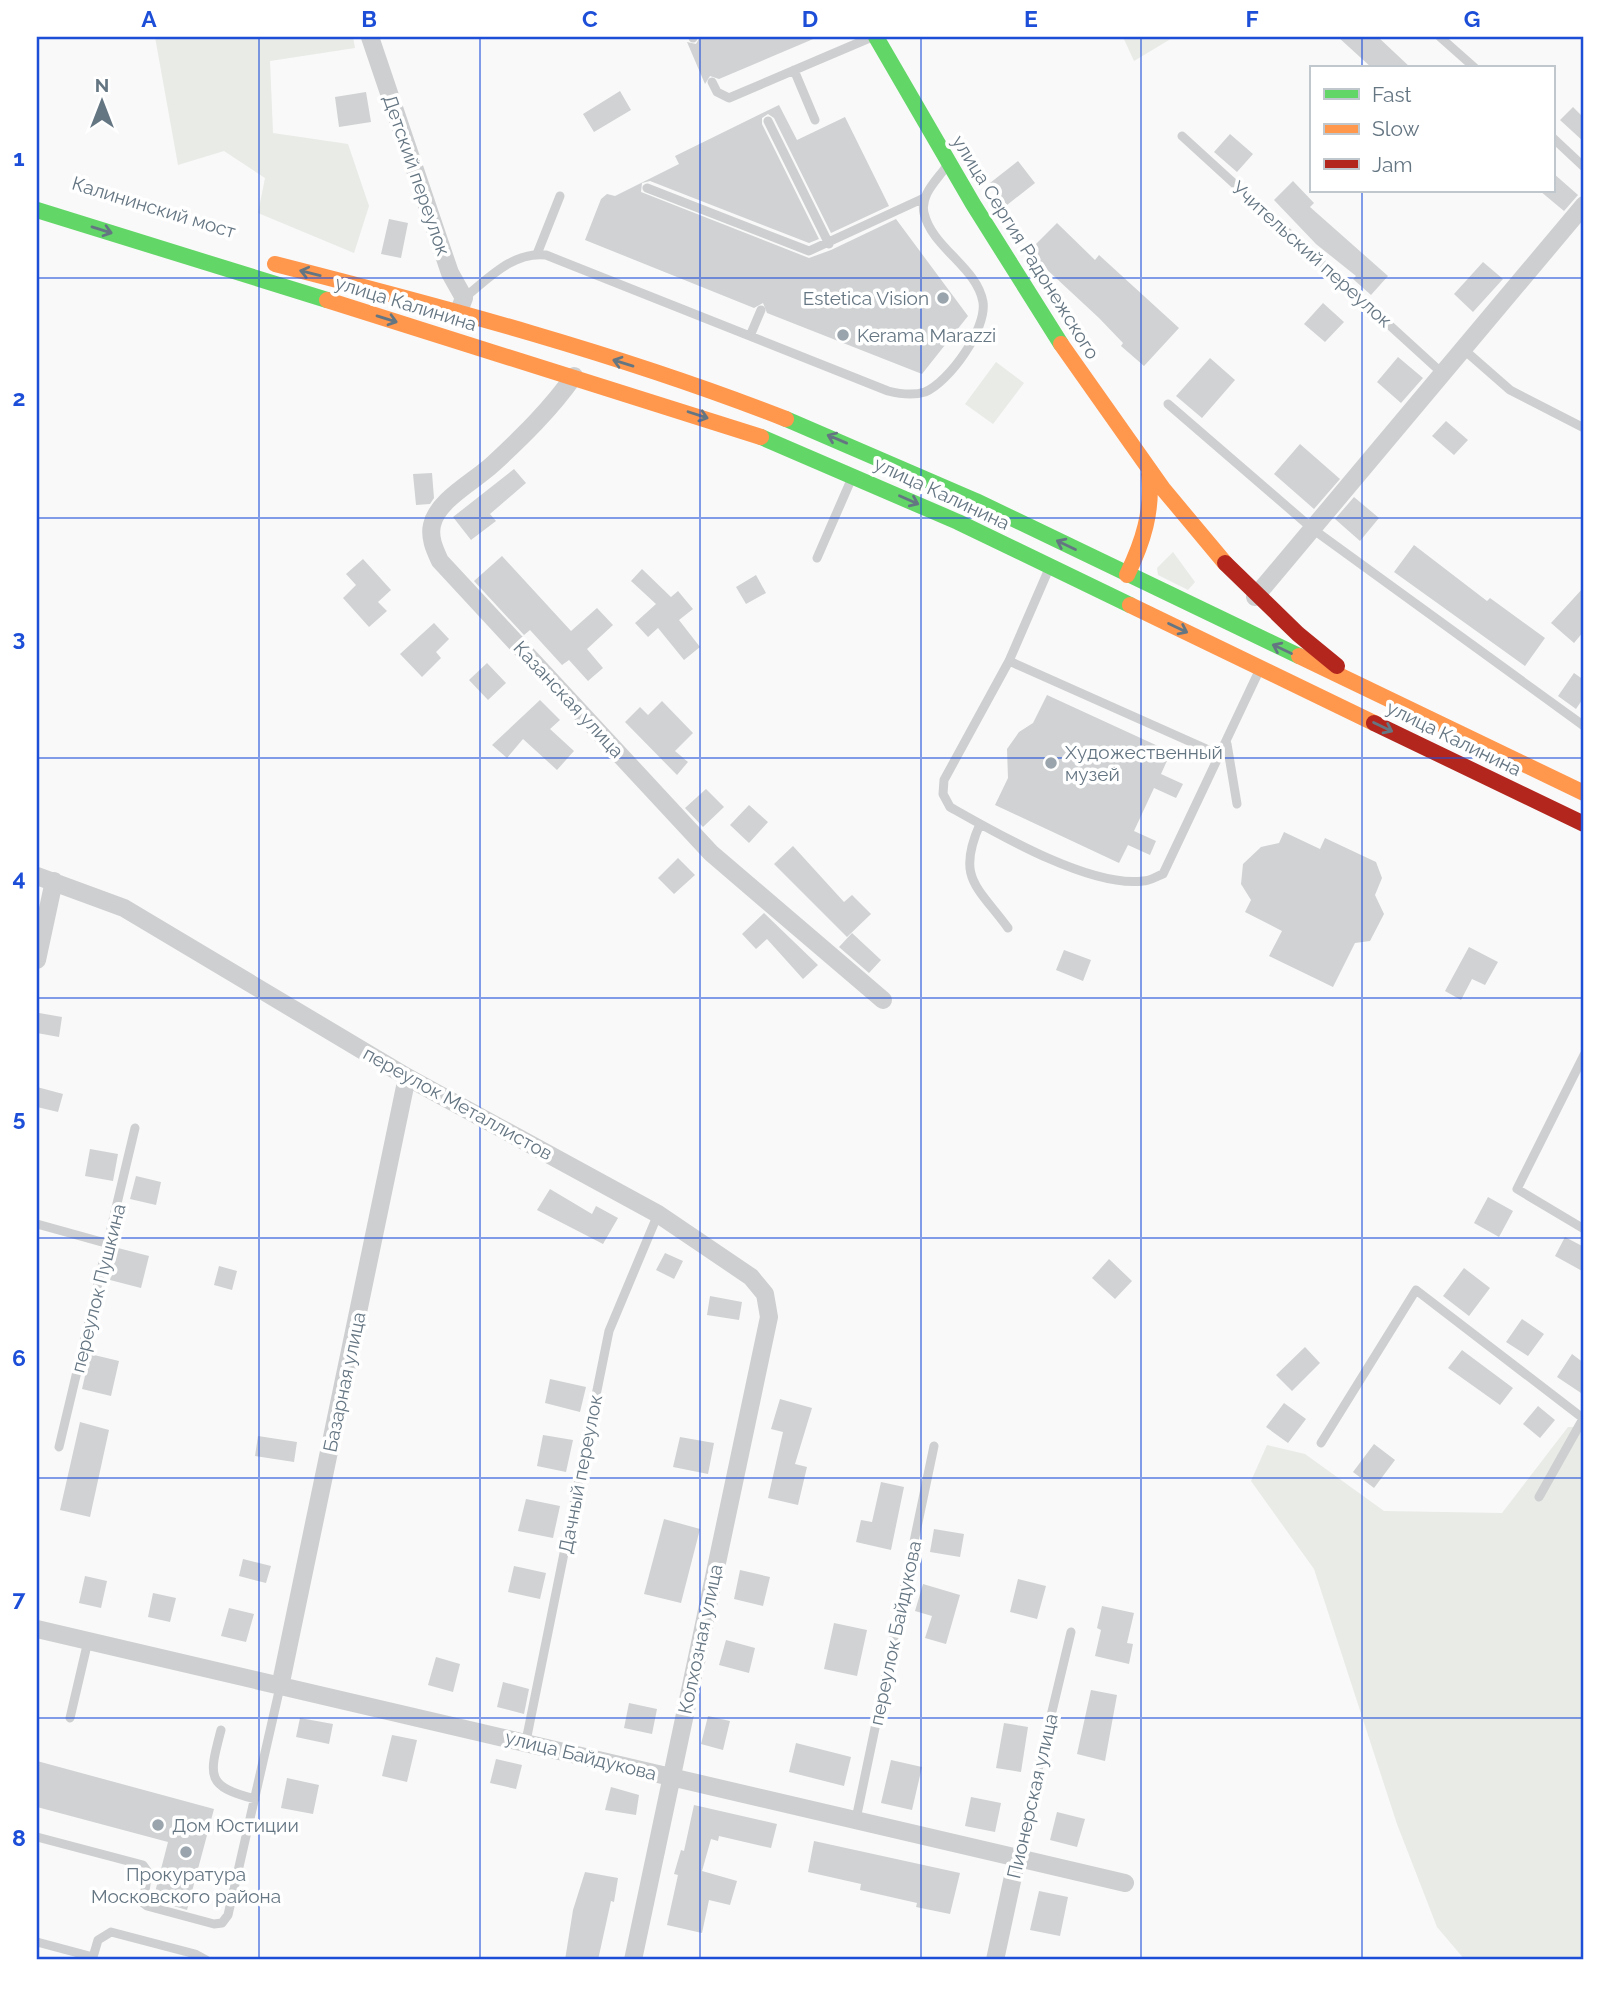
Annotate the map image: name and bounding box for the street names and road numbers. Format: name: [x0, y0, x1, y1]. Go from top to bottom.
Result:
street label: Детский переулок: [379, 92, 455, 259]
street label: улица Сергия Радонежского: [948, 131, 1104, 363]
street label: Калининский мост: [70, 172, 238, 242]
street label: Учительский переулок: [1227, 176, 1397, 332]
street label: улица Калинина: [333, 271, 479, 335]
street label: улица Калинина: [871, 452, 1013, 534]
street label: Казанская улица: [509, 636, 629, 762]
street label: улица Калинина: [1383, 696, 1525, 780]
street label: переулок Металлистов: [360, 1042, 556, 1164]
street label: переулок Пушкина: [66, 1201, 130, 1375]
street label: Базарная улица: [318, 1310, 370, 1454]
street label: Дачный переулок: [554, 1393, 606, 1555]
street label: переулок Байдукова: [865, 1539, 925, 1727]
street label: Колхозная улица: [673, 1562, 727, 1716]
street label: Пионерская улица: [1002, 1711, 1062, 1881]
street label: улица Байдукова: [503, 1726, 659, 1784]

